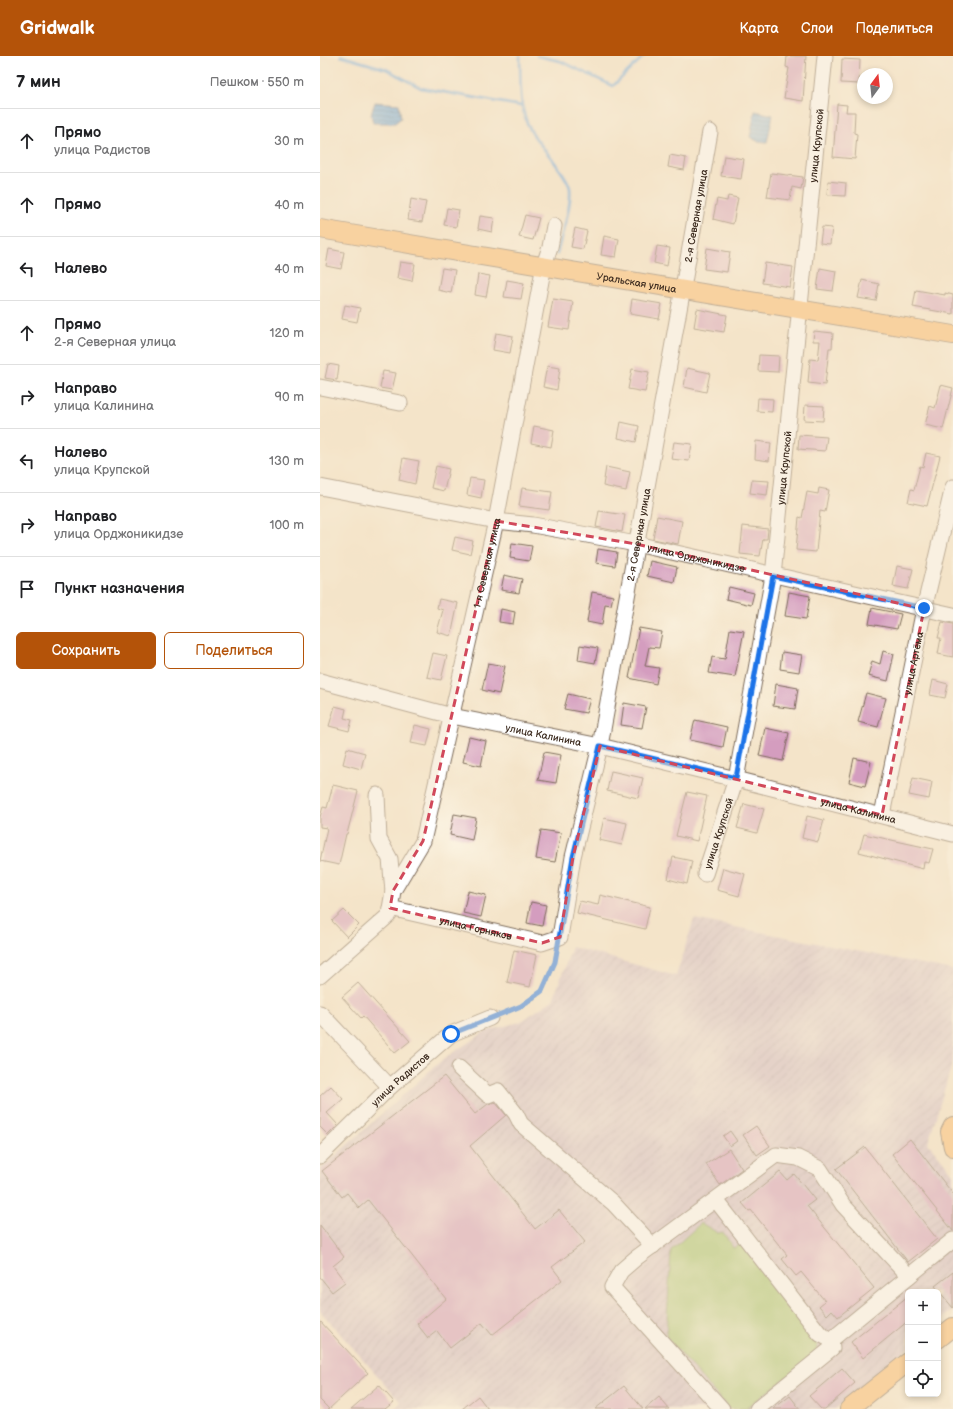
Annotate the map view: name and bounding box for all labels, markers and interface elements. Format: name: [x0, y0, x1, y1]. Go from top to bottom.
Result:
text: Gridwalk: [20, 17, 95, 40]
text: Карта: [739, 20, 779, 37]
text: Слои: [801, 20, 833, 37]
text: Поделиться: [855, 20, 933, 37]
north arrow: [857, 68, 893, 104]
text: 7 мин: [16, 72, 61, 92]
text: Пешком · 550 m: [210, 74, 304, 90]
street label: улица Крупской: [807, 108, 827, 183]
text: Прямо: [54, 123, 101, 142]
icon: ahead: [16, 130, 38, 152]
text: 30 m: [274, 133, 304, 149]
text: улица Радистов: [54, 142, 150, 158]
street label: 2-я Северная улица: [683, 168, 710, 263]
icon: ahead: [16, 194, 38, 216]
text: Прямо: [54, 195, 101, 214]
text: 40 m: [274, 197, 304, 213]
icon: left: [16, 258, 38, 280]
text: Налево: [54, 259, 107, 278]
text: 40 m: [274, 261, 304, 277]
street label: Уральская улица: [596, 270, 677, 296]
text: Прямо: [54, 315, 101, 334]
icon: ahead: [16, 322, 38, 344]
text: 120 m: [269, 325, 304, 341]
text: 2-я Северная улица: [54, 334, 176, 350]
text: Направо: [54, 379, 117, 398]
icon: right: [16, 386, 38, 408]
text: 90 m: [275, 389, 304, 405]
text: улица Калинина: [54, 398, 154, 414]
street label: улица Крупской: [775, 430, 794, 505]
text: Налево: [54, 443, 107, 462]
icon: left: [16, 450, 38, 472]
text: 130 m: [269, 453, 304, 469]
text: улица Крупской: [54, 462, 150, 478]
street label: 2-я Северная улица: [625, 487, 654, 582]
text: Направо: [54, 507, 117, 526]
icon: right: [16, 514, 38, 536]
text: 100 m: [269, 517, 304, 533]
street label: 1-я Северная улица: [471, 517, 503, 609]
text: улица Орджоникидзе: [54, 526, 184, 542]
street label: улица Орджоникидзе: [646, 542, 746, 575]
icon: arrive: [16, 578, 38, 600]
text: Пункт назначения: [54, 579, 185, 598]
route end: [915, 599, 933, 617]
street label: улица Артёма: [902, 630, 926, 696]
button: Сохранить: [16, 632, 156, 669]
button: Поделиться: [164, 632, 304, 669]
street label: улица Калинина: [504, 722, 582, 749]
street label: улица Крупской: [702, 796, 737, 870]
street label: улица Калинина: [820, 796, 897, 826]
street label: улица Горняков: [438, 915, 514, 943]
route start: [442, 1025, 460, 1043]
street label: улица Радистов: [369, 1050, 433, 1109]
map controls: [905, 1289, 941, 1397]
button: +: [905, 1289, 941, 1325]
button: −: [905, 1325, 941, 1361]
button: locate: [905, 1361, 941, 1397]

